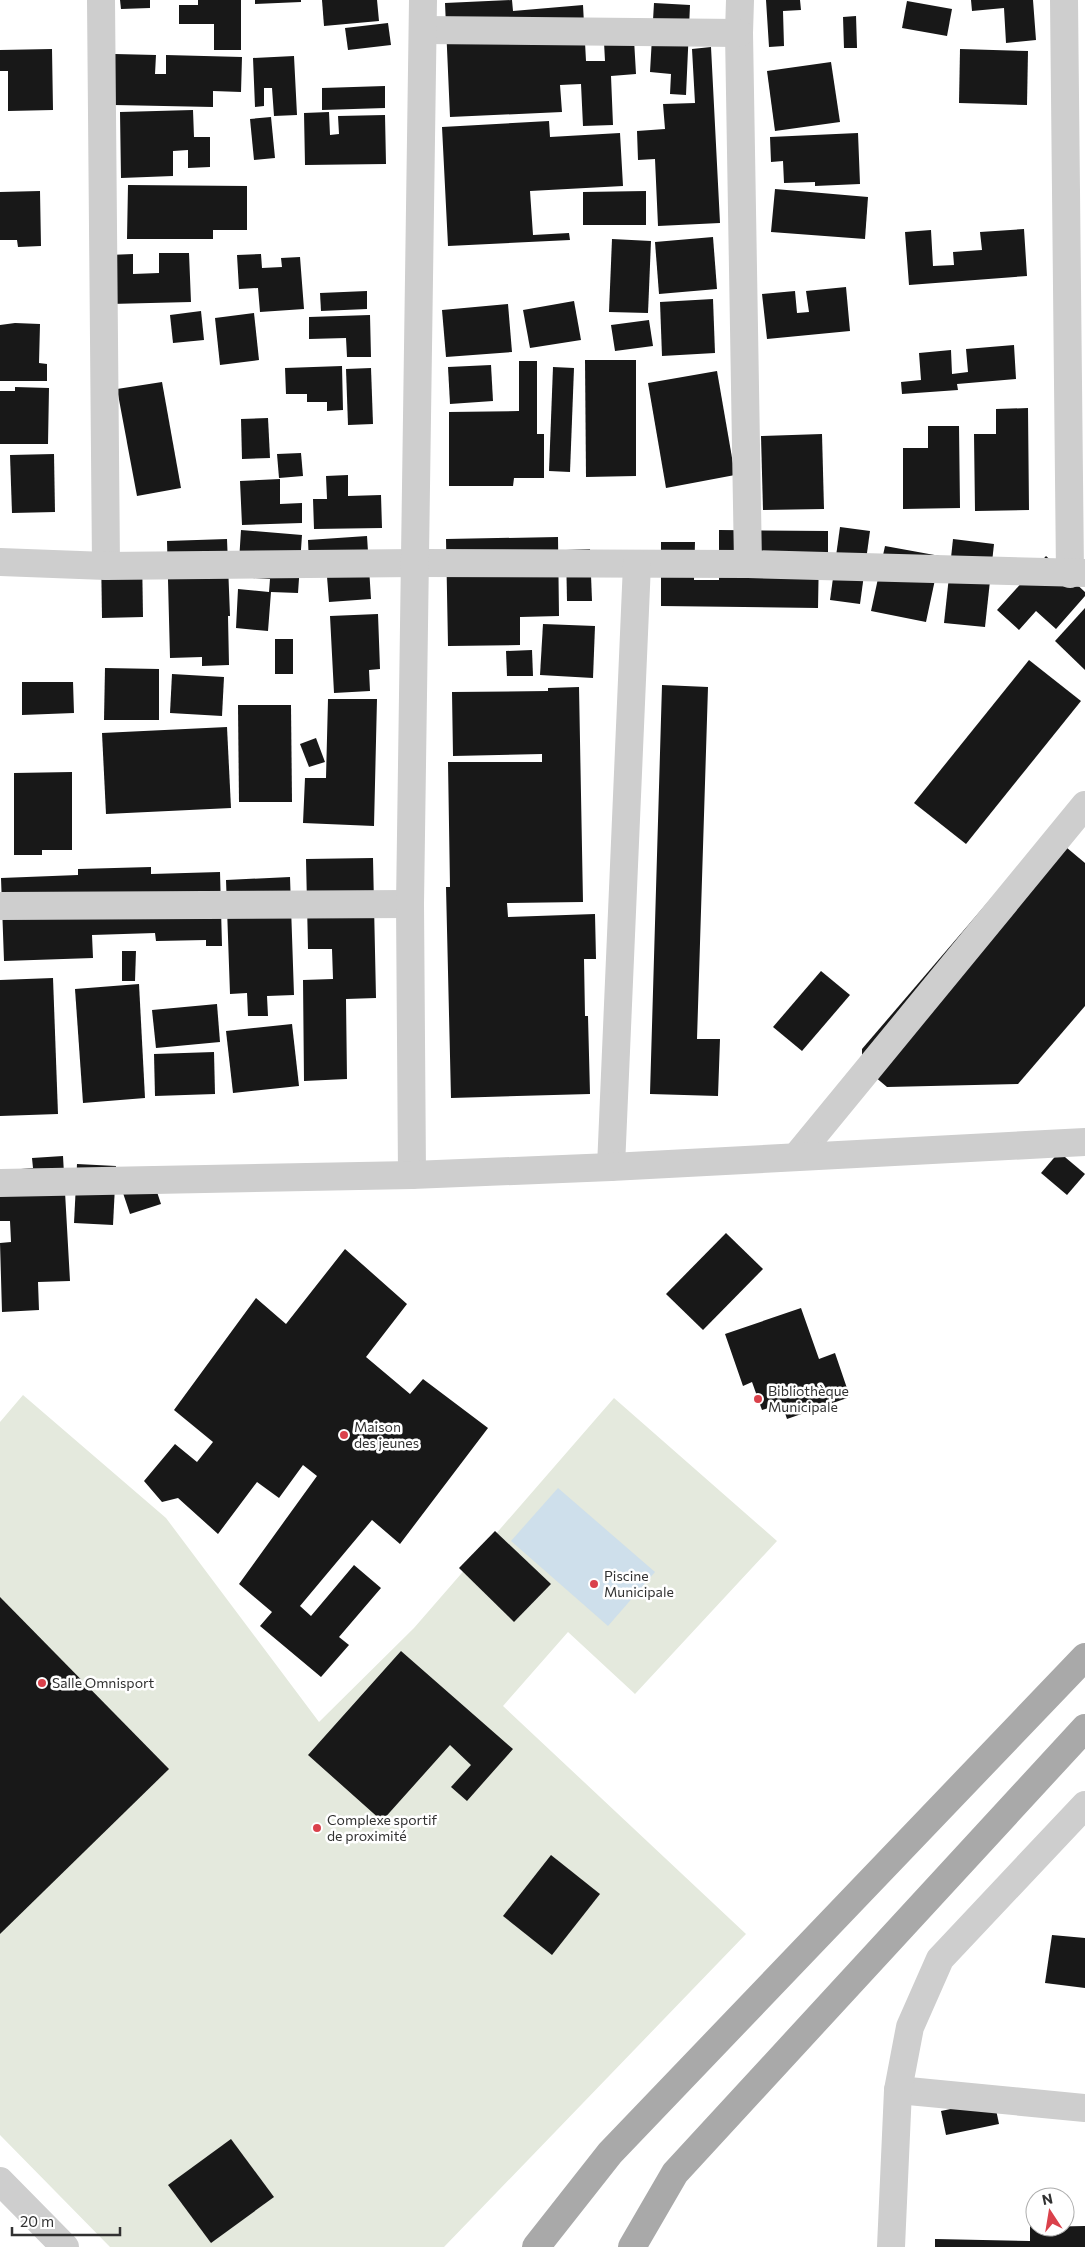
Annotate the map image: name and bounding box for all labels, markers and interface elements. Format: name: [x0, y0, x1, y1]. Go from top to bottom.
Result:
place label: Bibliothèque Municipale: [768, 1382, 849, 1415]
marker: Bibliothèque Municipale: [752, 1393, 764, 1405]
place label: Maison des jeunes: [354, 1418, 419, 1451]
marker: Maison des jeunes: [338, 1429, 350, 1441]
place label: Piscine Municipale: [604, 1567, 674, 1600]
marker: Piscine Municipale: [588, 1578, 600, 1590]
place label: Salle Omnisport: [52, 1674, 155, 1691]
marker: Salle Omnisport: [36, 1677, 48, 1689]
place label: Complexe sportif de proximité: [327, 1811, 438, 1844]
marker: Complexe sportif de proximité: [311, 1822, 323, 1834]
north arrow: [1025, 2187, 1075, 2237]
text: N: [1040, 2189, 1054, 2208]
scale bar: [12, 2204, 120, 2236]
text: 20 m: [20, 2212, 54, 2230]

